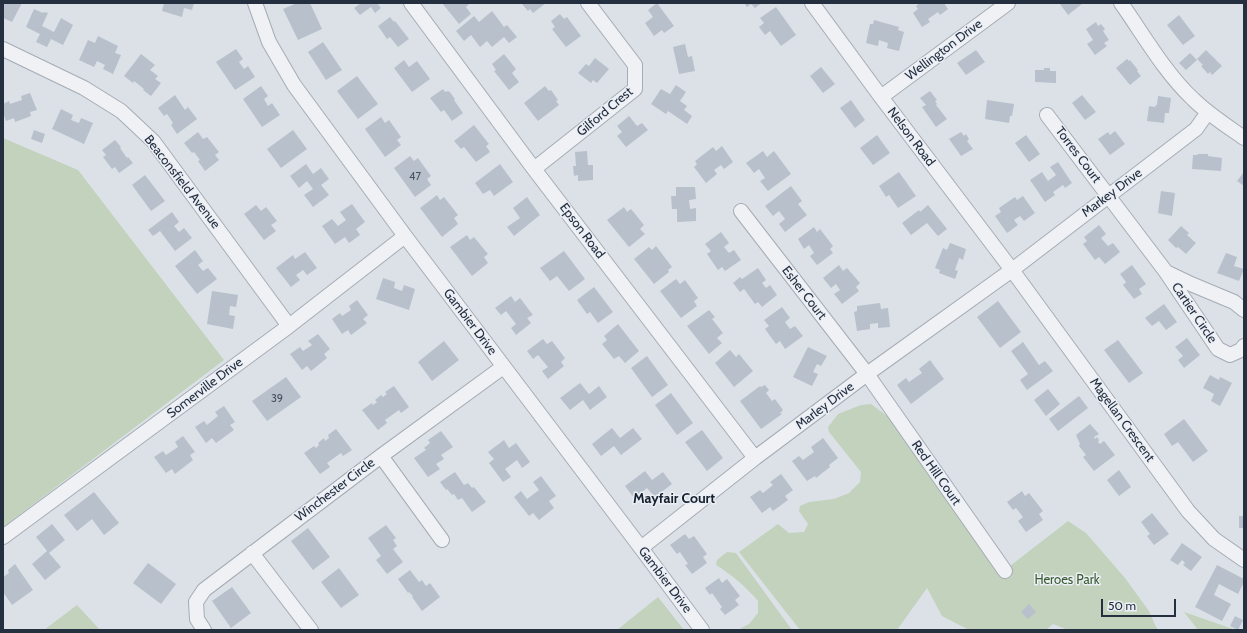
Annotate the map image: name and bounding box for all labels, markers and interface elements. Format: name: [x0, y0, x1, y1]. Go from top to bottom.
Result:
street label: Wellington Drive: [903, 16, 985, 84]
street label: Gilford Crest: [574, 84, 636, 140]
street label: Nelson Road: [884, 105, 938, 169]
street label: Torres Court: [1052, 124, 1104, 186]
street label: Beaconsfield Avenue: [141, 132, 223, 232]
street label: Markey Drive: [1079, 165, 1145, 221]
house number: 47: [409, 170, 421, 184]
street label: Epson Road: [556, 200, 608, 262]
street label: Esher Court: [778, 263, 830, 323]
street label: Cartier Circle: [1168, 280, 1220, 346]
street label: Gambier Drive: [440, 286, 500, 358]
street label: Somerville Drive: [164, 354, 246, 422]
street label: Magellan Crescent: [1086, 375, 1158, 465]
street label: Marley Drive: [793, 379, 857, 433]
house number: 39: [271, 392, 283, 406]
street label: Red Hill Court: [908, 438, 964, 508]
street label: Winchester Circle: [292, 455, 378, 525]
district label: Mayfair Court: [633, 491, 715, 507]
street label: Gambier Drive: [635, 544, 695, 616]
park label: Heroes Park: [1034, 572, 1100, 588]
scale bar: [1103, 591, 1178, 617]
text: 50 m: [1108, 598, 1136, 613]

